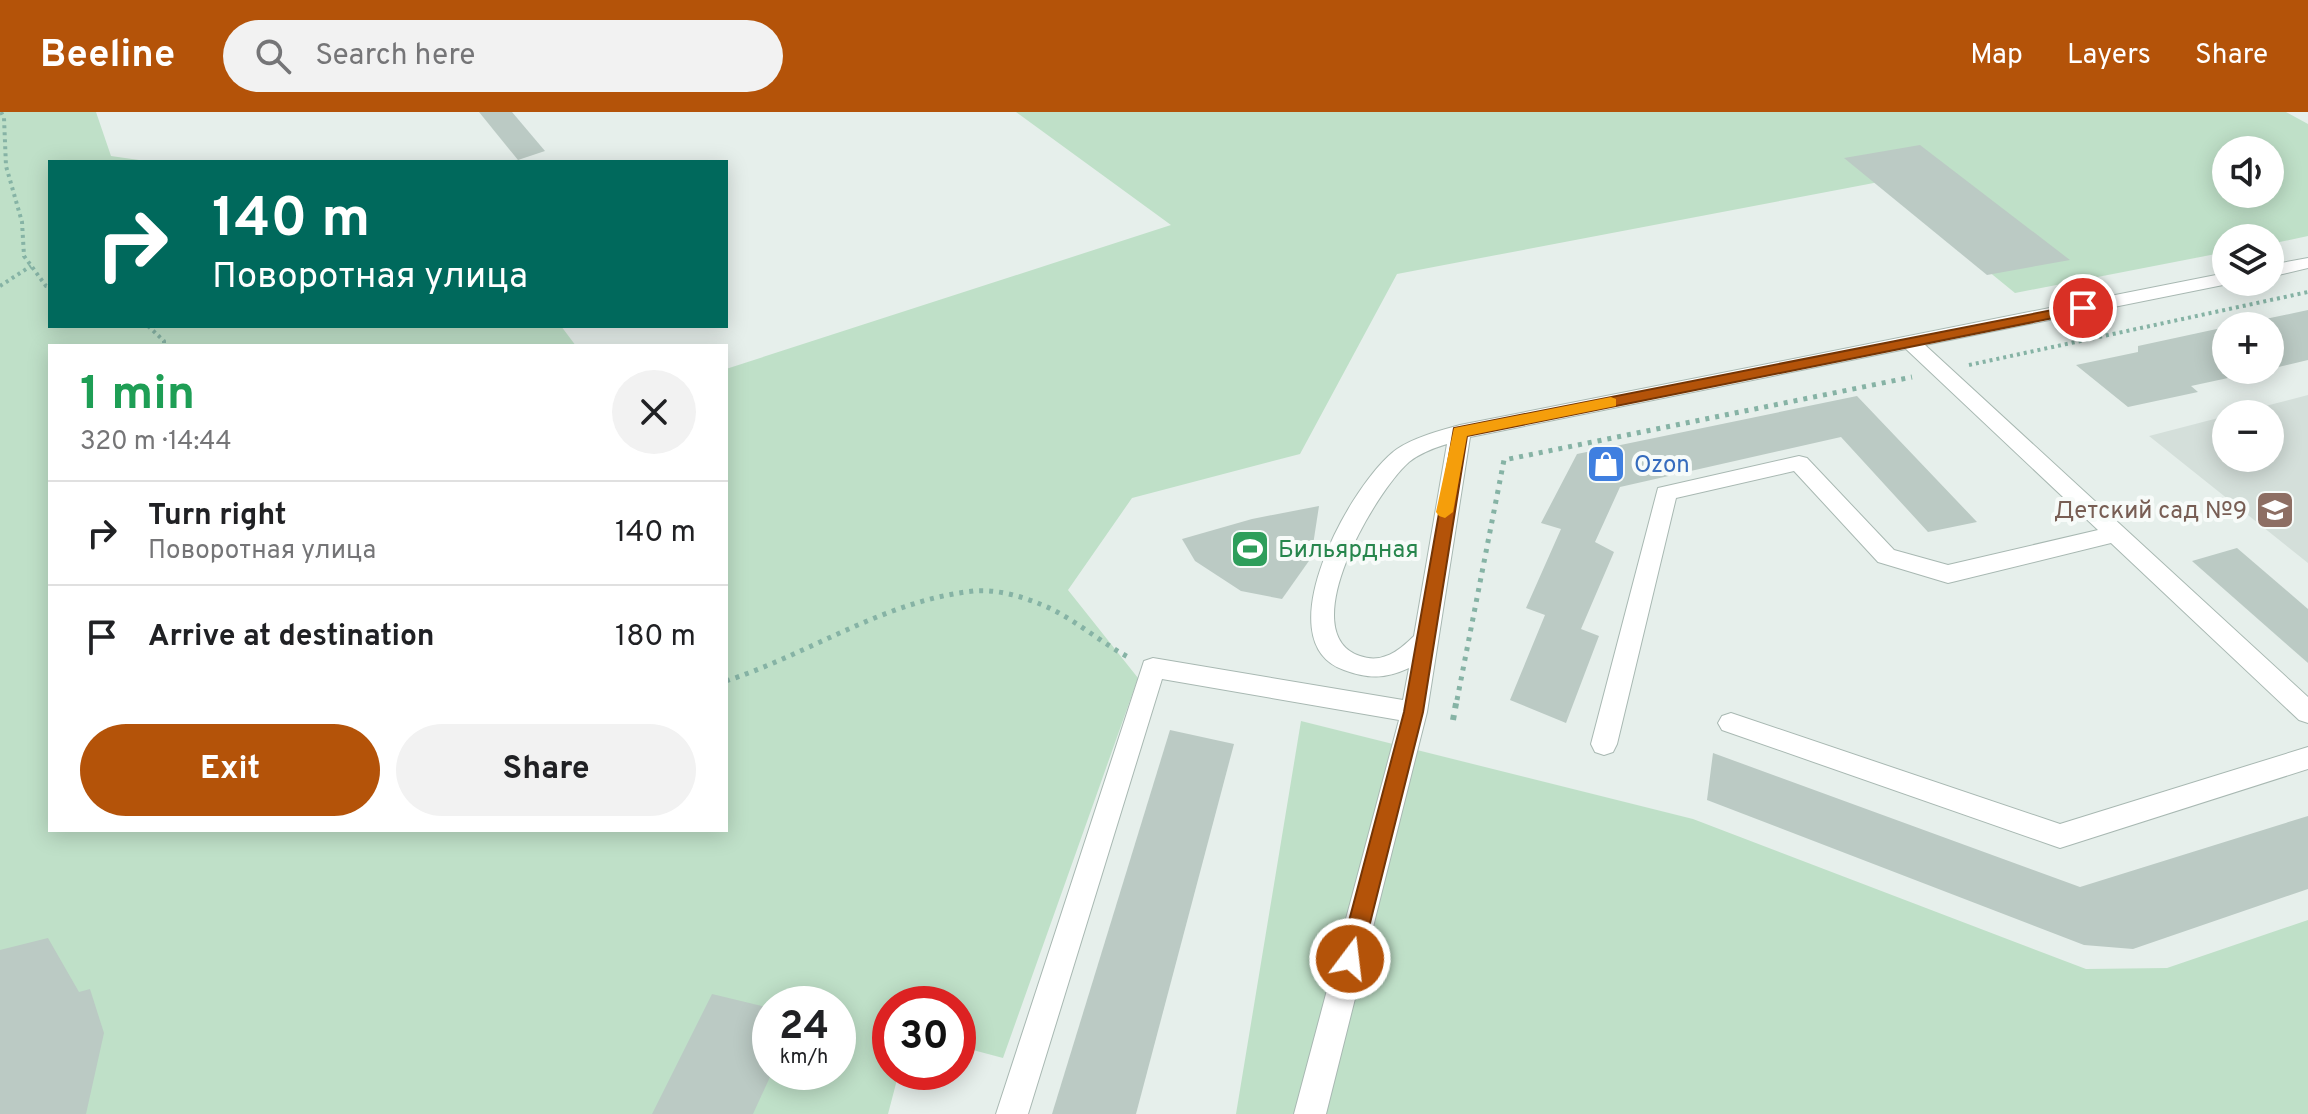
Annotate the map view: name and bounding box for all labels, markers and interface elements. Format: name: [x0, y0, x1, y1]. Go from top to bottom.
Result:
search box: [223, 20, 783, 92]
text: Beeline: [40, 32, 175, 81]
icon: search: [251, 34, 295, 78]
text: Search here: [315, 38, 475, 75]
text: Map: [1970, 38, 2023, 74]
text: Layers: [2067, 38, 2151, 74]
text: Share: [2195, 38, 2268, 74]
map controls: [2212, 136, 2284, 472]
button: sound: [2212, 136, 2284, 208]
text: 140 m: [212, 186, 370, 256]
icon: right: [80, 192, 184, 296]
button: layers: [2212, 224, 2284, 296]
text: Поворотная улица: [212, 255, 528, 301]
pin: [2049, 274, 2117, 342]
icon: arrive: [2061, 286, 2105, 330]
button: +: [2212, 312, 2284, 384]
text: 1 min: [80, 366, 195, 426]
button: close: [612, 370, 696, 454]
button: −: [2212, 400, 2284, 472]
text: 320 m · 14:44: [80, 426, 232, 459]
shop icon: Ozon: [1585, 443, 1627, 485]
place label: Ozon: [1634, 451, 1690, 481]
school or university icon: Детский сад №9: [2254, 489, 2296, 531]
place label: Детский сад №9: [2054, 497, 2247, 527]
text: Turn right: [148, 498, 286, 535]
icon: right: [80, 511, 124, 555]
text: 140 m: [615, 515, 696, 552]
sports icon: Бильярдная: [1229, 528, 1271, 570]
text: Поворотная улица: [148, 535, 376, 568]
place label: Бильярдная: [1278, 536, 1419, 566]
icon: arrive: [80, 615, 124, 659]
text: Arrive at destination: [148, 619, 434, 656]
text: 180 m: [615, 619, 696, 656]
button: Exit: [80, 724, 380, 816]
button: Share: [396, 724, 696, 816]
position arrow: [1308, 917, 1392, 1001]
speed limit sign: 30: [872, 986, 976, 1090]
text: 24: [779, 1003, 829, 1053]
text: km/h: [780, 1045, 828, 1071]

